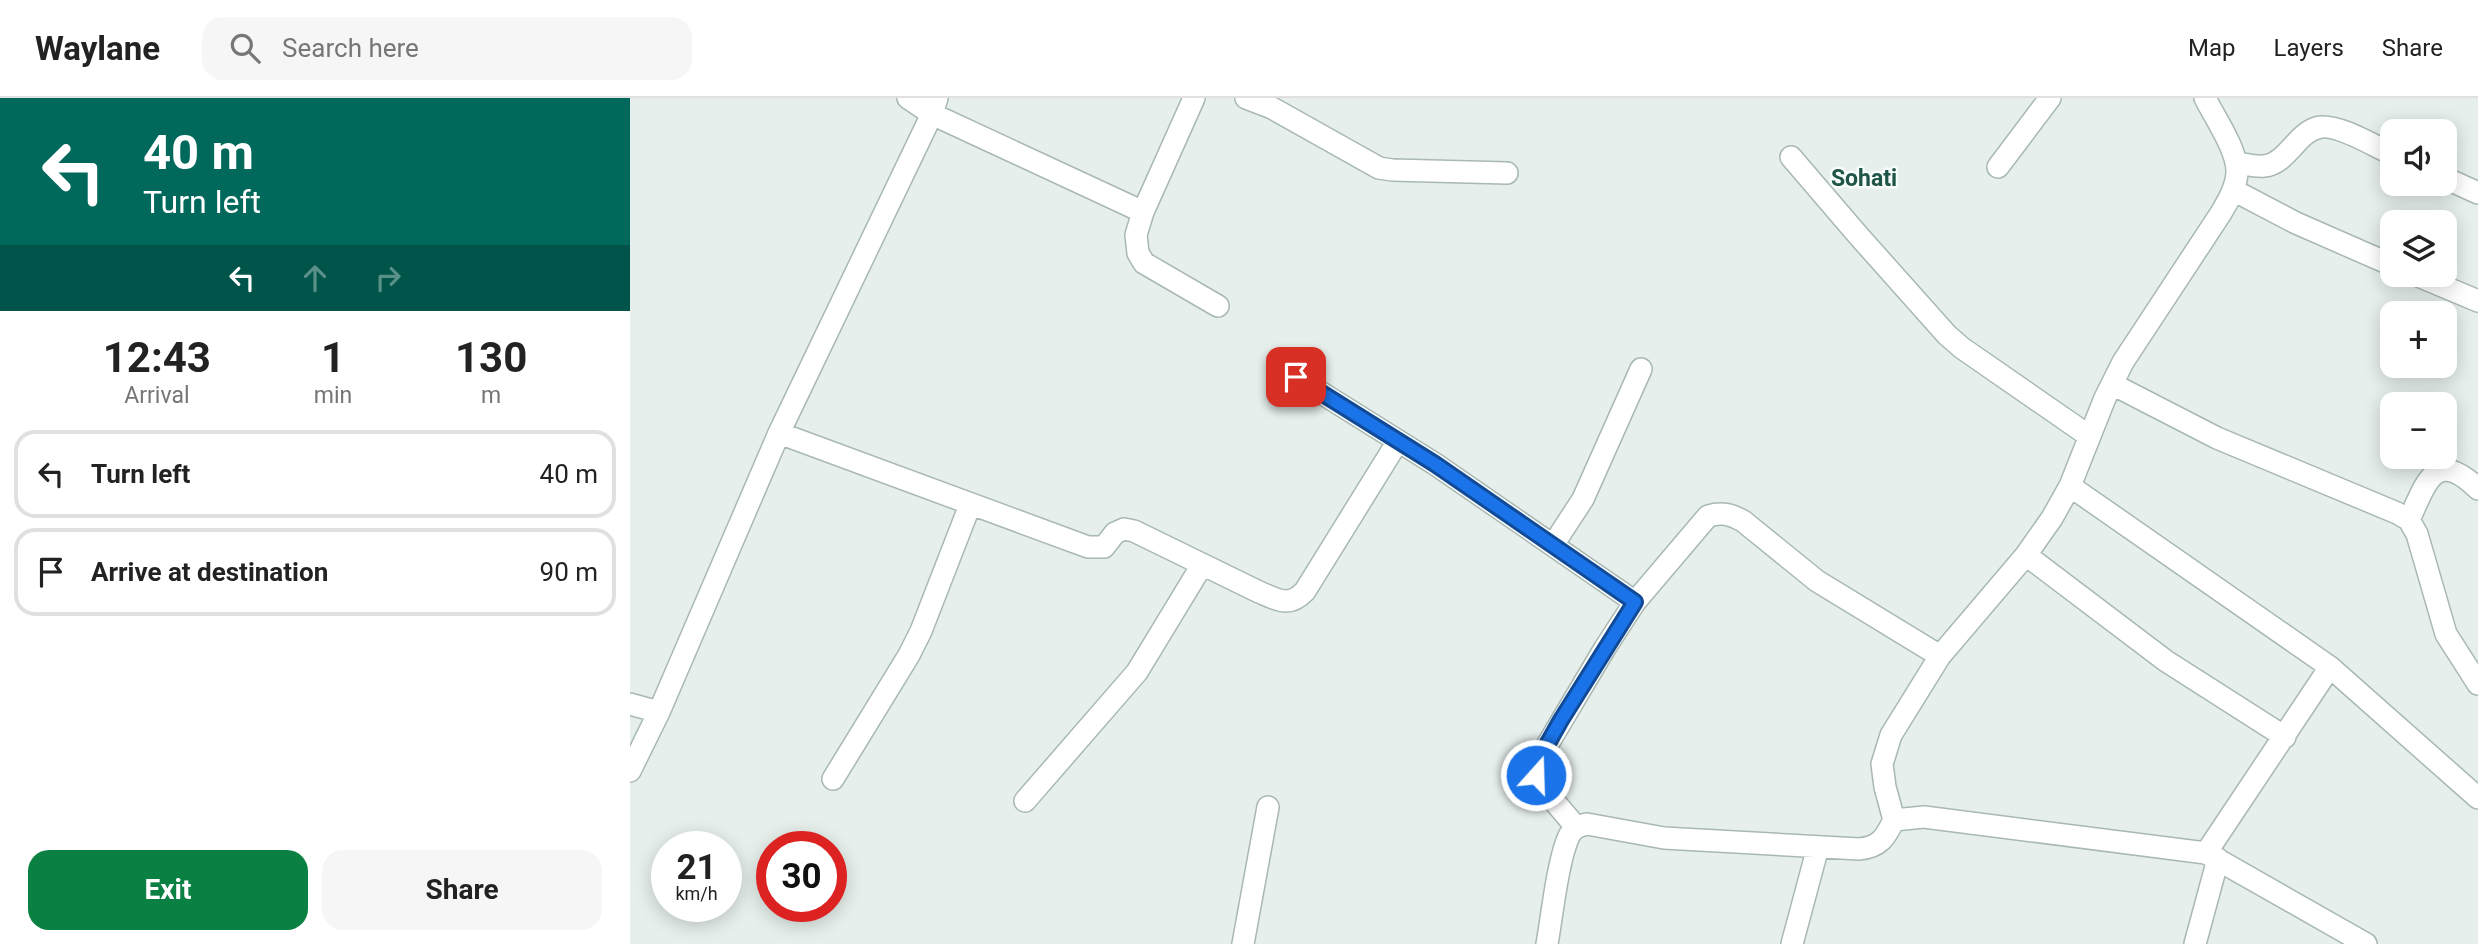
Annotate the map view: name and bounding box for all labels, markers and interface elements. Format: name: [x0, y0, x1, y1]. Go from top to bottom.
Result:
search box: [202, 17, 692, 80]
text: Waylane: [35, 29, 160, 68]
icon: search: [226, 29, 264, 67]
text: Search here: [282, 33, 419, 63]
text: Map: [2188, 34, 2236, 62]
text: Layers: [2274, 34, 2344, 62]
text: Share: [2382, 34, 2443, 62]
map controls: [2380, 119, 2457, 469]
button: sound: [2380, 119, 2457, 196]
text: 40 m: [143, 124, 254, 181]
icon: left: [28, 126, 119, 217]
district label: Sohati: [1831, 165, 1897, 192]
text: Turn left: [143, 183, 261, 221]
button: layers: [2380, 210, 2457, 287]
icon: left: [223, 259, 261, 297]
icon: ahead: [296, 259, 334, 297]
icon: right: [369, 259, 407, 297]
button: +: [2380, 301, 2457, 378]
text: 12:43: [103, 333, 211, 382]
text: 1: [321, 333, 345, 382]
text: 130: [455, 333, 527, 382]
pin: [1266, 347, 1326, 407]
icon: arrive: [1277, 358, 1315, 396]
text: Arrival: [124, 382, 190, 409]
text: min: [314, 382, 352, 409]
text: m: [481, 382, 501, 409]
button: −: [2380, 392, 2457, 469]
icon: left: [32, 455, 70, 493]
text: Turn left: [91, 459, 190, 489]
text: 40 m: [540, 459, 598, 489]
icon: arrive: [32, 553, 70, 591]
text: Arrive at destination: [91, 557, 328, 587]
text: 90 m: [540, 557, 598, 587]
position arrow: [1499, 738, 1573, 812]
speed limit sign: 30: [756, 831, 847, 922]
text: 21: [676, 847, 717, 888]
button: Exit: [28, 850, 308, 930]
button: Share: [322, 850, 602, 930]
text: km/h: [675, 883, 718, 904]

